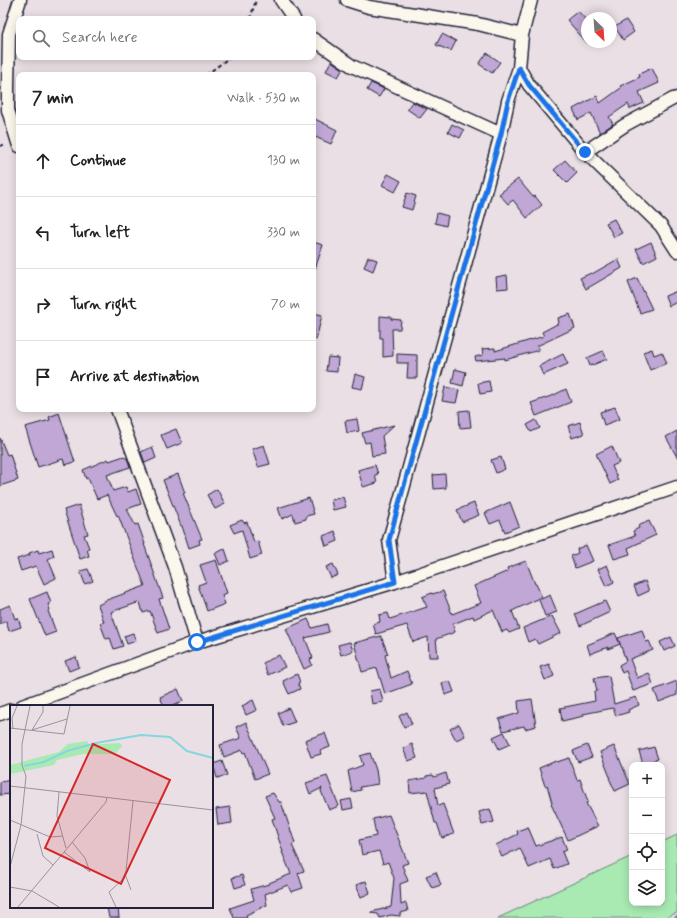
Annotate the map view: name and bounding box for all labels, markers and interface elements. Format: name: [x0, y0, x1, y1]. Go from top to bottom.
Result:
north arrow: [581, 12, 617, 48]
search box: [16, 16, 316, 60]
icon: search: [30, 27, 52, 49]
text: Search here: [62, 28, 138, 48]
text: 7 min: [32, 87, 74, 109]
text: Walk · 530 m: [227, 90, 300, 107]
route end: [576, 143, 594, 161]
icon: ahead: [32, 150, 54, 172]
text: Continue: [70, 151, 126, 171]
text: 130 m: [267, 152, 300, 169]
icon: left: [32, 222, 54, 244]
text: Turn left: [70, 223, 130, 243]
text: 330 m: [267, 224, 300, 241]
icon: right: [32, 294, 54, 316]
text: Turn right: [70, 295, 137, 315]
text: 70 m: [271, 296, 300, 313]
icon: arrive: [32, 366, 54, 388]
text: Arrive at destination: [70, 367, 199, 387]
route start: [188, 633, 206, 651]
inset map: [10, 705, 213, 908]
map controls: [629, 762, 665, 906]
button: +: [629, 762, 665, 798]
button: −: [629, 798, 665, 834]
button: locate: [629, 834, 665, 870]
button: layers: [629, 870, 665, 906]

